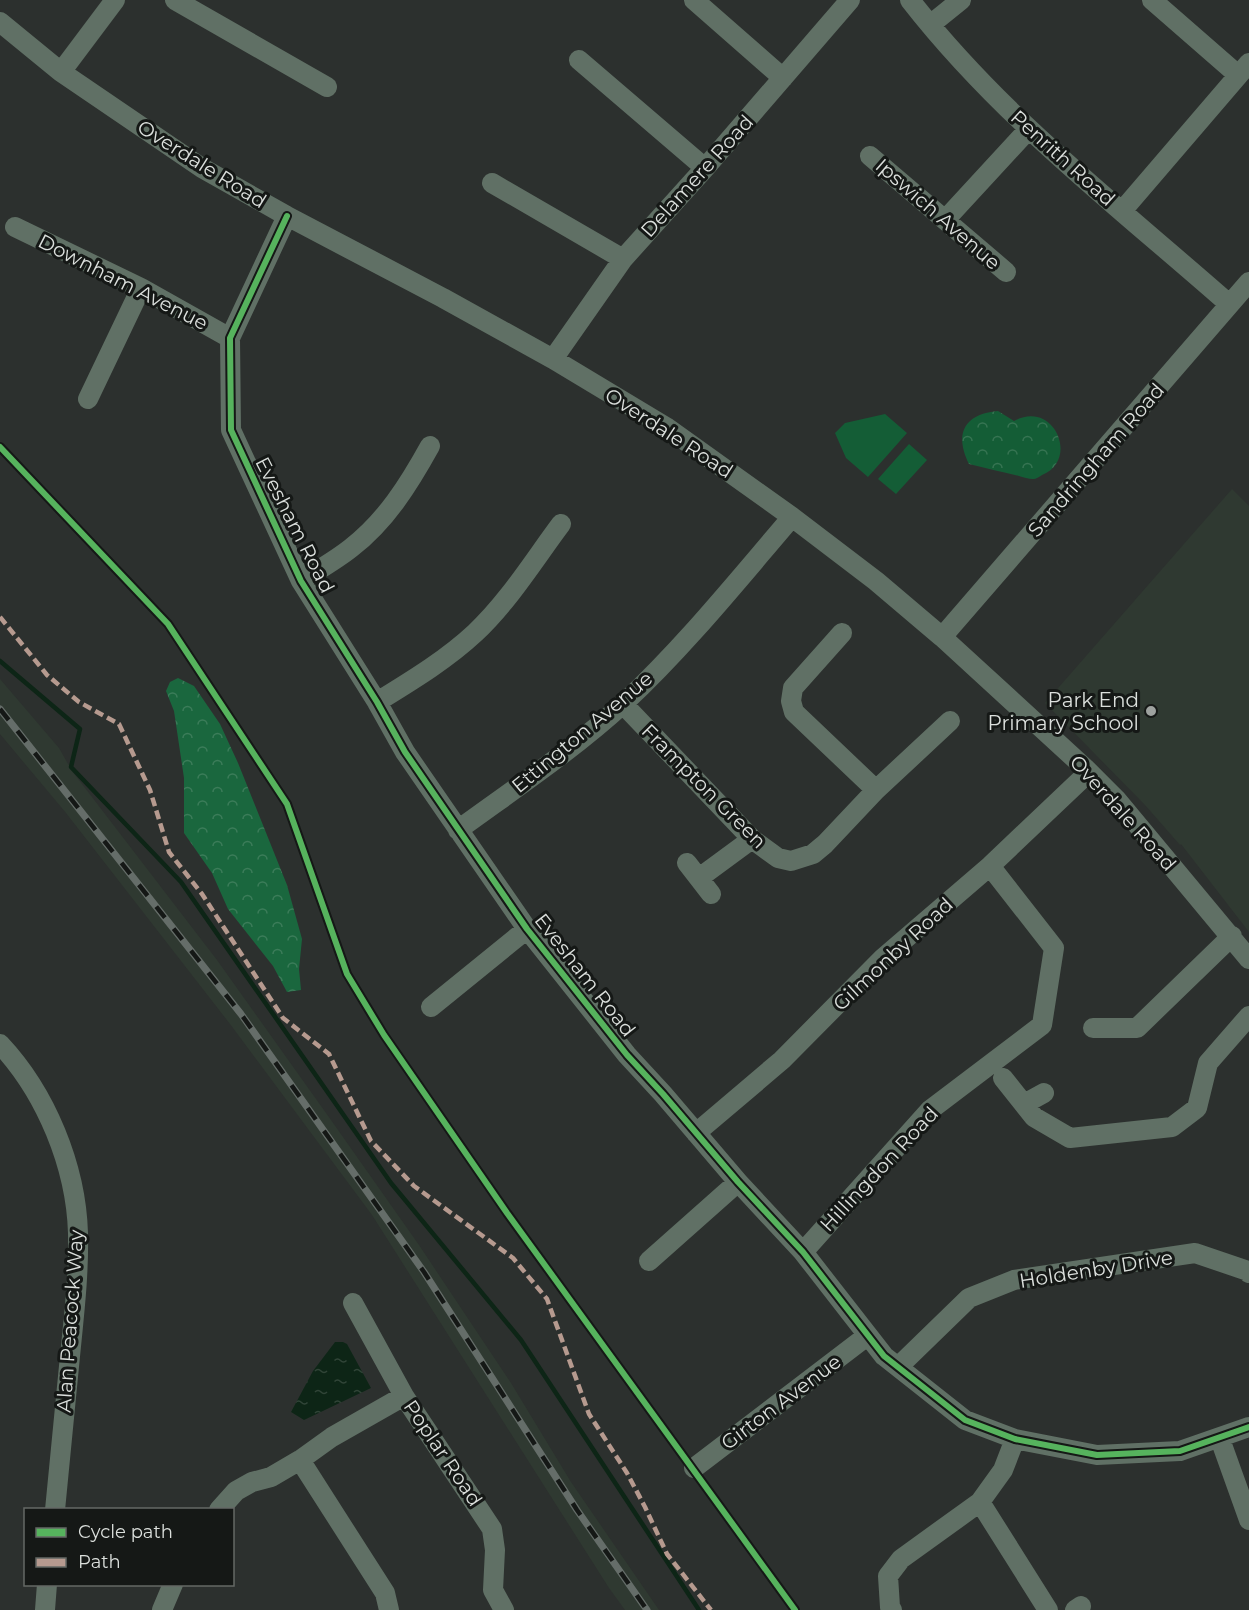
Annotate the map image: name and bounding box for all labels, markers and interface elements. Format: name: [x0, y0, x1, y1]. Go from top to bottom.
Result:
street label: Penrith Road: [1006, 105, 1120, 211]
street label: Delamere Road: [636, 110, 758, 242]
street label: Overdale Road: [133, 115, 271, 213]
street label: Ipswich Avenue: [871, 153, 1005, 275]
street label: Downham Avenue: [34, 229, 212, 335]
street label: Sandringham Road: [1023, 378, 1169, 542]
street label: Overdale Road: [601, 383, 737, 483]
street label: Evesham Road: [250, 453, 340, 597]
street label: Ettington Avenue: [507, 666, 657, 798]
place label: Park End Primary School: [987, 688, 1139, 735]
marker: Park End Primary School: [1144, 704, 1158, 718]
street label: Frampton Green: [637, 719, 771, 853]
street label: Overdale Road: [1065, 750, 1181, 876]
street label: Gilmonby Road: [828, 892, 958, 1016]
street label: Evesham Road: [529, 909, 641, 1041]
street label: Hillingdon Road: [815, 1102, 943, 1236]
street label: Alan Peacock Way: [52, 1229, 88, 1413]
street label: Holdenby Drive: [1018, 1245, 1174, 1293]
street label: Girton Avenue: [716, 1349, 846, 1455]
street label: Poplar Road: [399, 1395, 487, 1511]
legend: [24, 1508, 234, 1586]
text: Cycle path: [78, 1521, 173, 1543]
text: Path: [78, 1551, 121, 1573]

